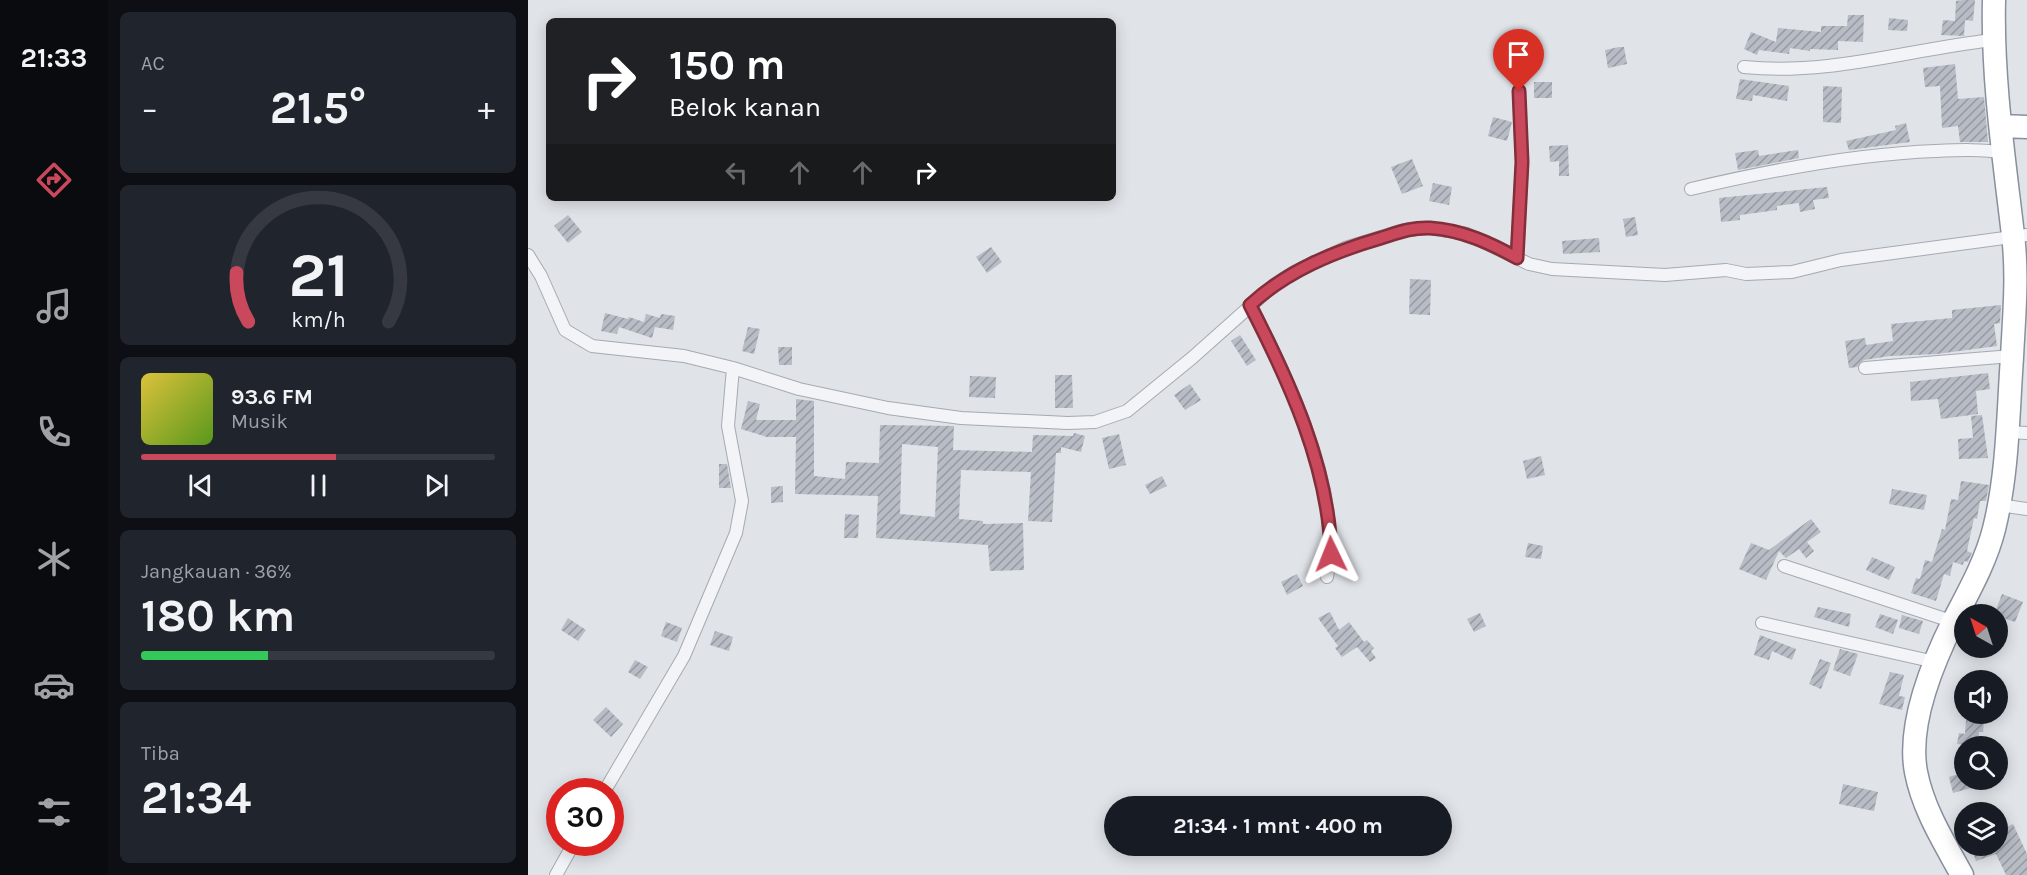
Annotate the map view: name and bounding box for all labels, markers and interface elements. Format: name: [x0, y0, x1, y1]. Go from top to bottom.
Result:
pin: [1493, 29, 1544, 91]
icon: arrive: [1502, 38, 1535, 71]
text: 150 m: [669, 40, 785, 90]
text: 21:33: [21, 42, 87, 74]
icon: right: [570, 42, 648, 120]
text: AC: [141, 52, 165, 75]
text: 21.5°: [270, 82, 366, 134]
text: −: [141, 89, 158, 127]
text: +: [478, 89, 495, 127]
text: Belok kanan: [669, 91, 821, 123]
icon: left: [720, 156, 753, 189]
icon: ahead: [783, 156, 816, 189]
icon: ahead: [846, 156, 879, 189]
icon: right: [909, 156, 942, 189]
icon: directions: [33, 159, 75, 201]
text: 21: [288, 239, 348, 312]
icon: music: [33, 285, 75, 327]
text: km/h: [291, 307, 345, 332]
text: 93.6 FM: [231, 384, 313, 410]
text: Musik: [231, 410, 288, 433]
icon: phone: [33, 411, 75, 453]
icon: previous: [184, 469, 217, 502]
icon: pause: [302, 469, 335, 502]
icon: next: [420, 469, 453, 502]
position arrow: [1299, 522, 1363, 586]
icon: climate: [33, 538, 75, 580]
text: Jangkauan · 36%: [141, 560, 292, 583]
text: 180 km: [141, 590, 295, 642]
north arrow: [1954, 604, 2008, 658]
map controls: [1954, 604, 2008, 856]
icon: car: [33, 664, 75, 706]
button: sound: [1954, 670, 2008, 724]
button: search: [1954, 736, 2008, 790]
text: Tiba: [141, 742, 180, 765]
text: 21:34: [141, 772, 251, 824]
speed limit sign: 30: [546, 778, 624, 856]
icon: filters: [33, 791, 75, 833]
button: layers: [1954, 802, 2008, 856]
text: 21:34 · 1 mnt · 400 m: [1173, 813, 1383, 839]

